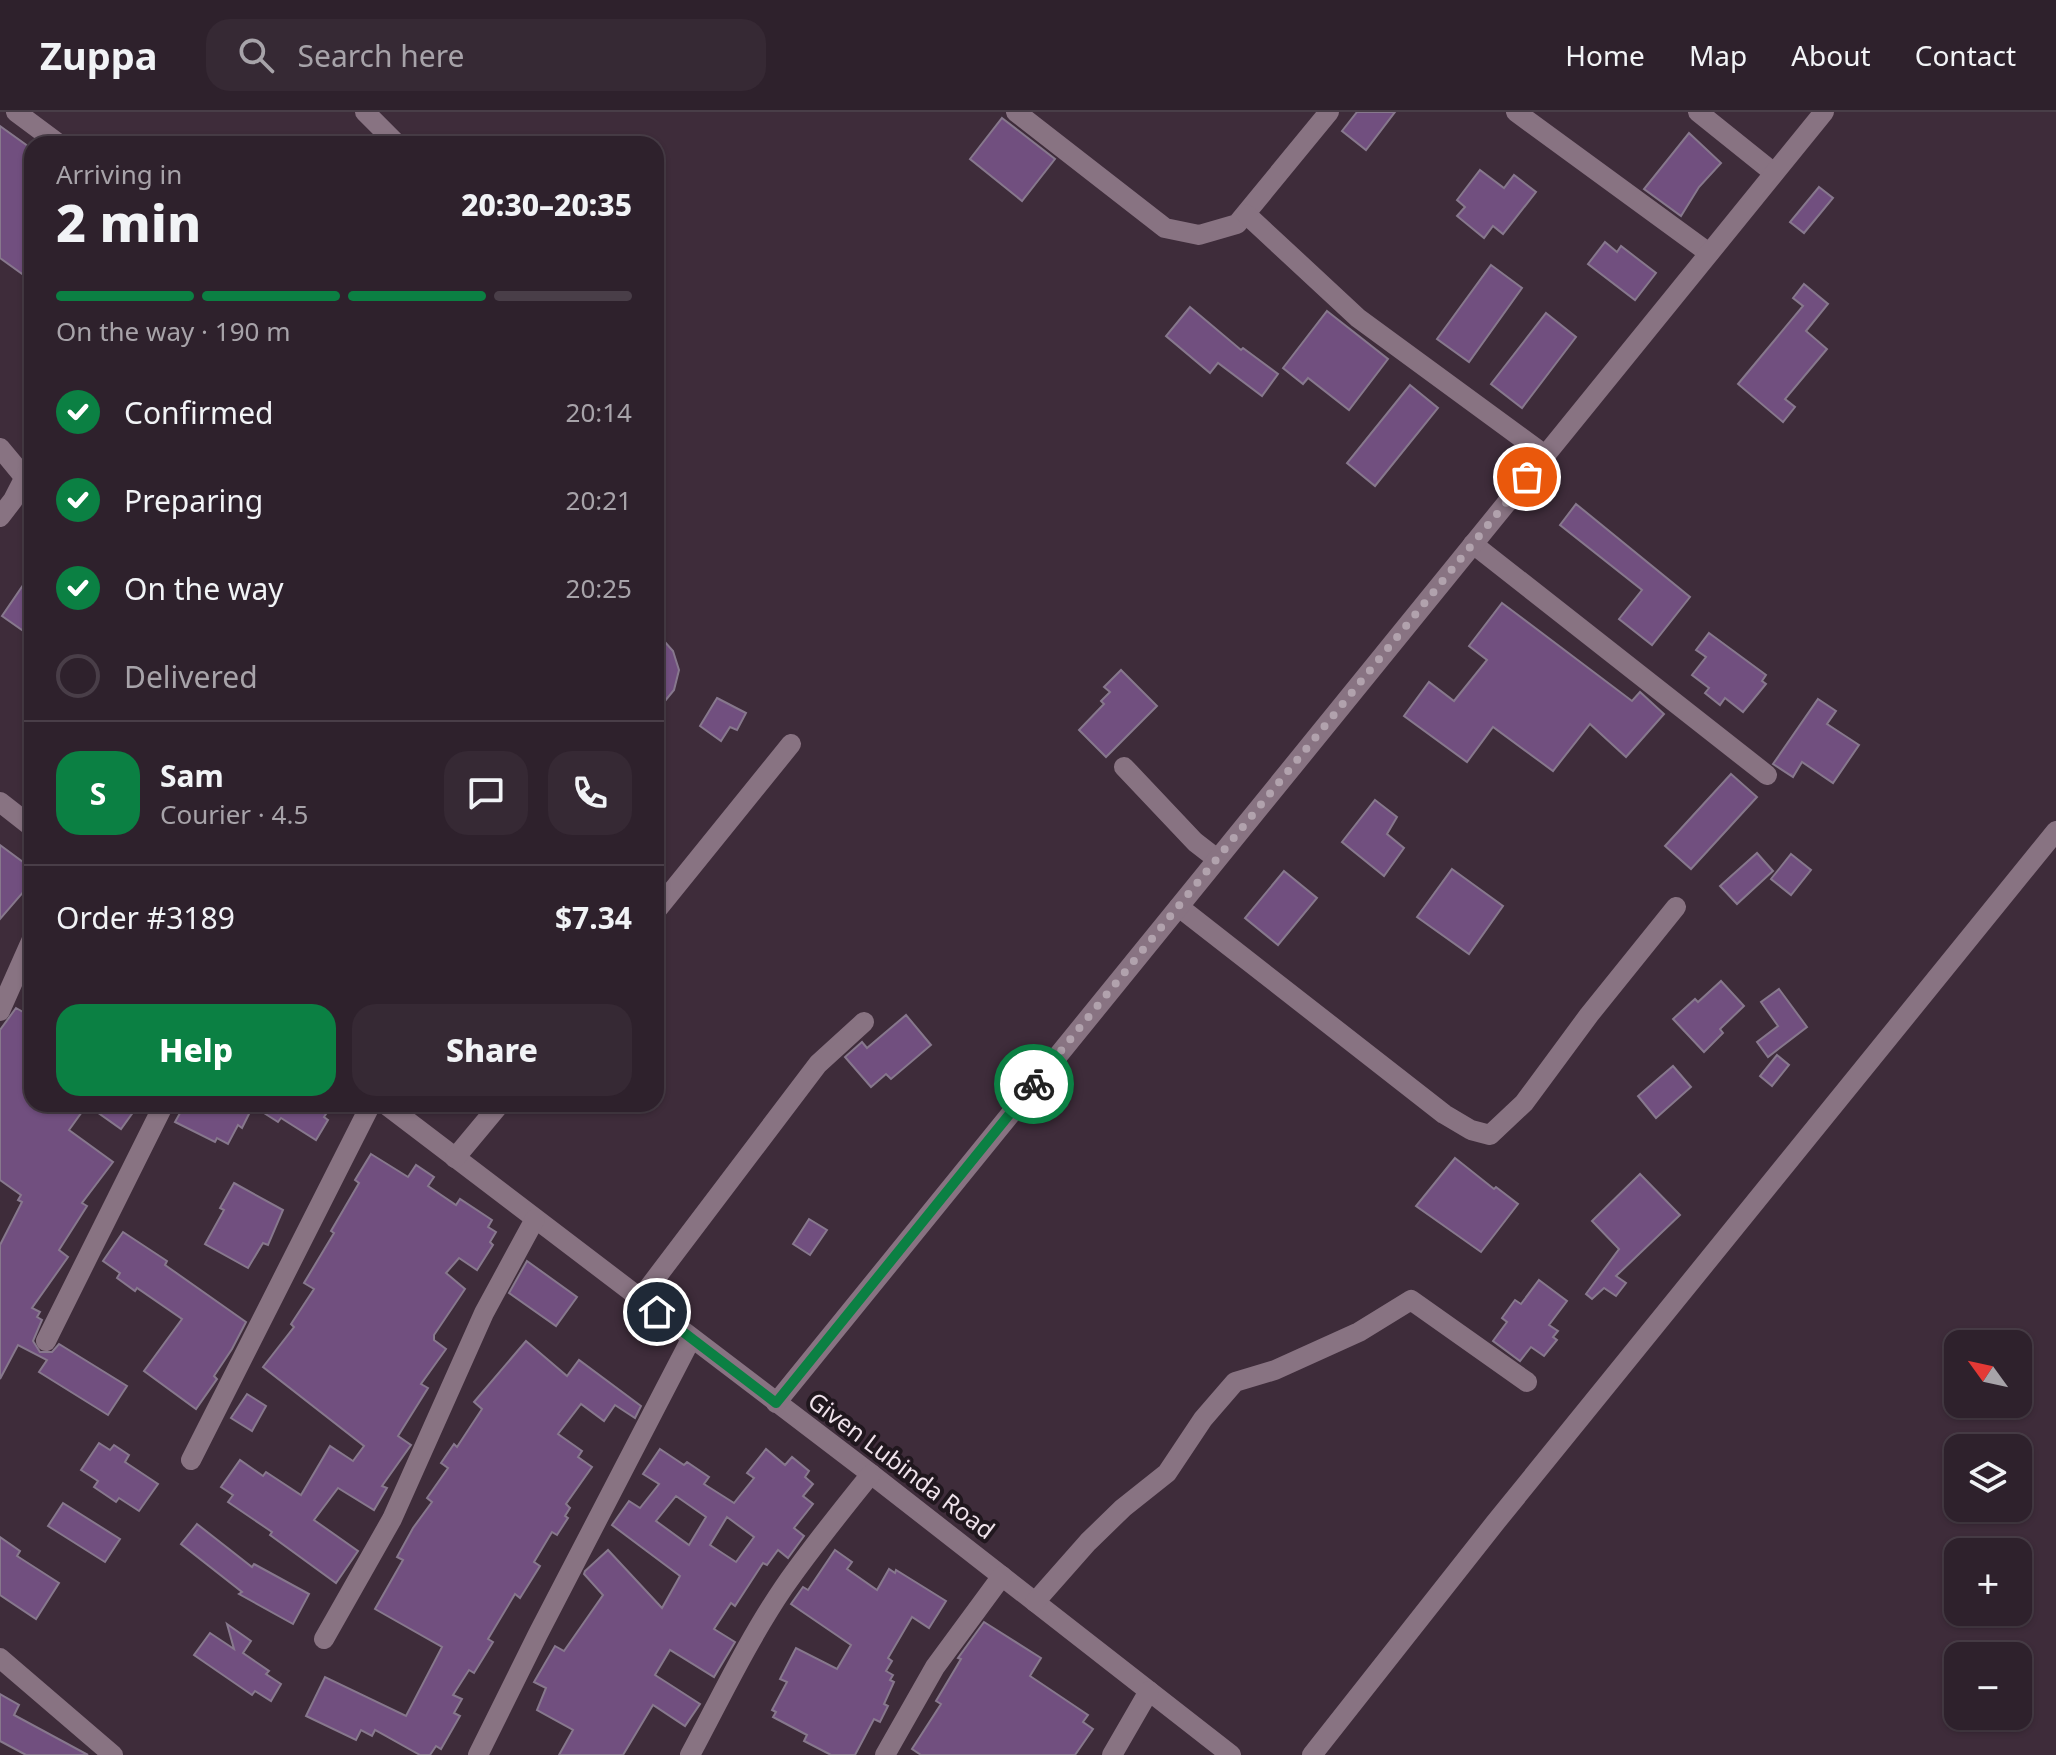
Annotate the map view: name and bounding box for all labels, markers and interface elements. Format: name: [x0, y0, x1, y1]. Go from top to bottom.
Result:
search box: [206, 19, 766, 91]
text: Zuppa: [40, 29, 158, 81]
icon: search: [234, 33, 278, 77]
text: Search here: [298, 35, 464, 76]
text: Home: [1565, 36, 1645, 74]
text: Map: [1689, 36, 1747, 74]
text: About: [1791, 36, 1871, 74]
text: Contact: [1915, 36, 2016, 74]
text: Arriving in: [56, 156, 182, 192]
text: 20:30–20:35: [461, 184, 632, 225]
text: 2 min: [56, 186, 201, 257]
text: On the way · 190 m: [56, 313, 290, 349]
icon: check: [56, 390, 100, 434]
text: Confirmed: [124, 392, 274, 433]
text: 20:14: [566, 394, 632, 430]
pin: [1493, 443, 1561, 511]
icon: bag: [1505, 455, 1549, 499]
icon: check: [56, 478, 100, 522]
text: Preparing: [124, 480, 263, 521]
text: 20:21: [566, 482, 632, 518]
icon: check: [56, 566, 100, 610]
text: On the way: [124, 568, 284, 609]
text: 20:25: [566, 570, 632, 606]
text: Delivered: [124, 656, 258, 697]
button: chat: [444, 751, 528, 835]
button: phone: [548, 751, 632, 835]
text: Sam: [160, 755, 224, 796]
text: S: [90, 773, 106, 814]
text: Courier · 4.5: [160, 796, 308, 832]
text: Order #3189: [56, 897, 235, 938]
text: $7.34: [555, 897, 632, 938]
button: Help: [56, 1004, 336, 1096]
button: Share: [352, 1004, 632, 1096]
courier: [994, 1044, 1074, 1124]
icon: bike: [1012, 1062, 1056, 1106]
pin: [623, 1278, 691, 1346]
icon: home: [635, 1290, 679, 1334]
north arrow: [1944, 1330, 2032, 1418]
map controls: [1944, 1330, 2032, 1730]
street label: Given Lubinda Road: [802, 1384, 1002, 1546]
button: layers: [1944, 1434, 2032, 1522]
button: +: [1944, 1538, 2032, 1626]
button: −: [1944, 1642, 2032, 1730]

